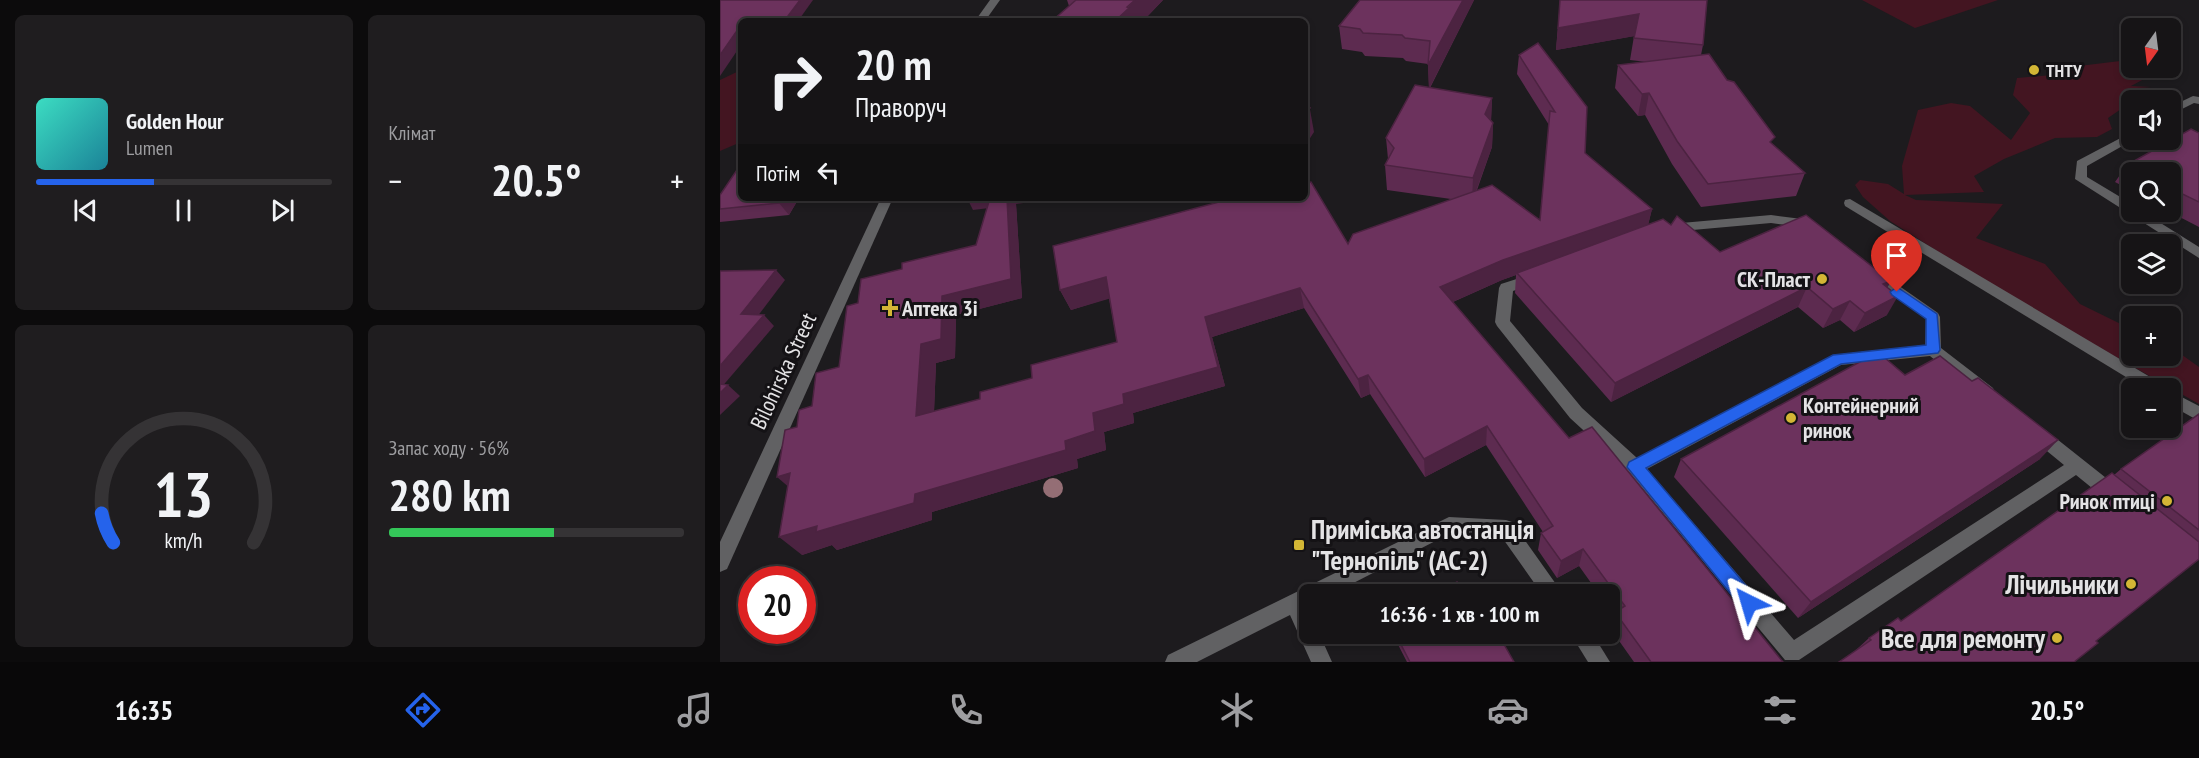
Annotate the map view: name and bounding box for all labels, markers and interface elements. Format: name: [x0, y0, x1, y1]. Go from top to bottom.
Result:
north arrow: [2121, 18, 2181, 78]
map controls: [2121, 18, 2181, 438]
text: 20 m: [855, 37, 932, 92]
icon: right: [756, 42, 834, 120]
place label: ТНТУ: [2046, 59, 2082, 82]
marker: ТНТУ: [2027, 63, 2041, 77]
text: Праворуч: [855, 90, 947, 124]
button: sound: [2121, 90, 2181, 150]
text: Golden Hour: [126, 107, 224, 135]
text: Клімат: [389, 120, 436, 146]
text: Lumen: [126, 135, 173, 161]
text: 20.5°: [491, 150, 581, 208]
icon: left: [812, 156, 845, 189]
text: −: [389, 159, 402, 202]
text: +: [670, 159, 684, 202]
text: Потім: [756, 159, 800, 187]
button: search: [2121, 162, 2181, 222]
icon: previous: [69, 194, 102, 227]
icon: pause: [167, 194, 200, 227]
icon: next: [266, 194, 299, 227]
pin: [1871, 230, 1922, 292]
button: layers: [2121, 234, 2181, 294]
icon: arrive: [1880, 239, 1913, 272]
place label: СК-Пласт: [1737, 265, 1810, 293]
marker: СК-Пласт: [1815, 272, 1829, 286]
place label: Аптека 3і: [901, 294, 978, 322]
marker: Аптека 3і: [883, 301, 897, 315]
button: +: [2121, 306, 2181, 366]
street label: Bilohirska Street: [744, 308, 822, 434]
button: −: [2121, 378, 2181, 438]
place label: Контейнерний ринок: [1803, 391, 1919, 444]
marker: Контейнерний ринок: [1784, 411, 1798, 425]
text: Запас ходу · 56%: [389, 435, 509, 461]
text: 13: [154, 453, 214, 534]
text: 280 km: [389, 465, 511, 523]
place label: Ринок птиці: [2060, 487, 2155, 515]
marker: Ринок птиці: [2160, 494, 2174, 508]
place label: Приміська автостанція "Тернопіль" (АС-2): [1311, 512, 1534, 577]
text: km/h: [165, 526, 203, 554]
marker: Приміська автостанція "Тернопіль" (АС-2): [1292, 538, 1306, 552]
speed limit sign: 20: [738, 566, 816, 644]
place label: Лічильники: [2004, 567, 2119, 601]
position arrow: [1717, 571, 1781, 635]
marker: Лічильники: [2124, 577, 2138, 591]
text: 16:36 · 1 хв · 100 m: [1380, 600, 1539, 628]
place label: Все для ремонту: [1881, 621, 2046, 655]
marker: Все для ремонту: [2050, 631, 2064, 645]
icon: directions: [402, 689, 444, 731]
icon: music: [674, 689, 716, 731]
icon: phone: [945, 689, 987, 731]
icon: climate: [1216, 689, 1258, 731]
icon: car: [1487, 689, 1529, 731]
icon: filters: [1759, 689, 1801, 731]
text: 16:35: [115, 693, 173, 727]
text: 20.5°: [2030, 693, 2084, 727]

